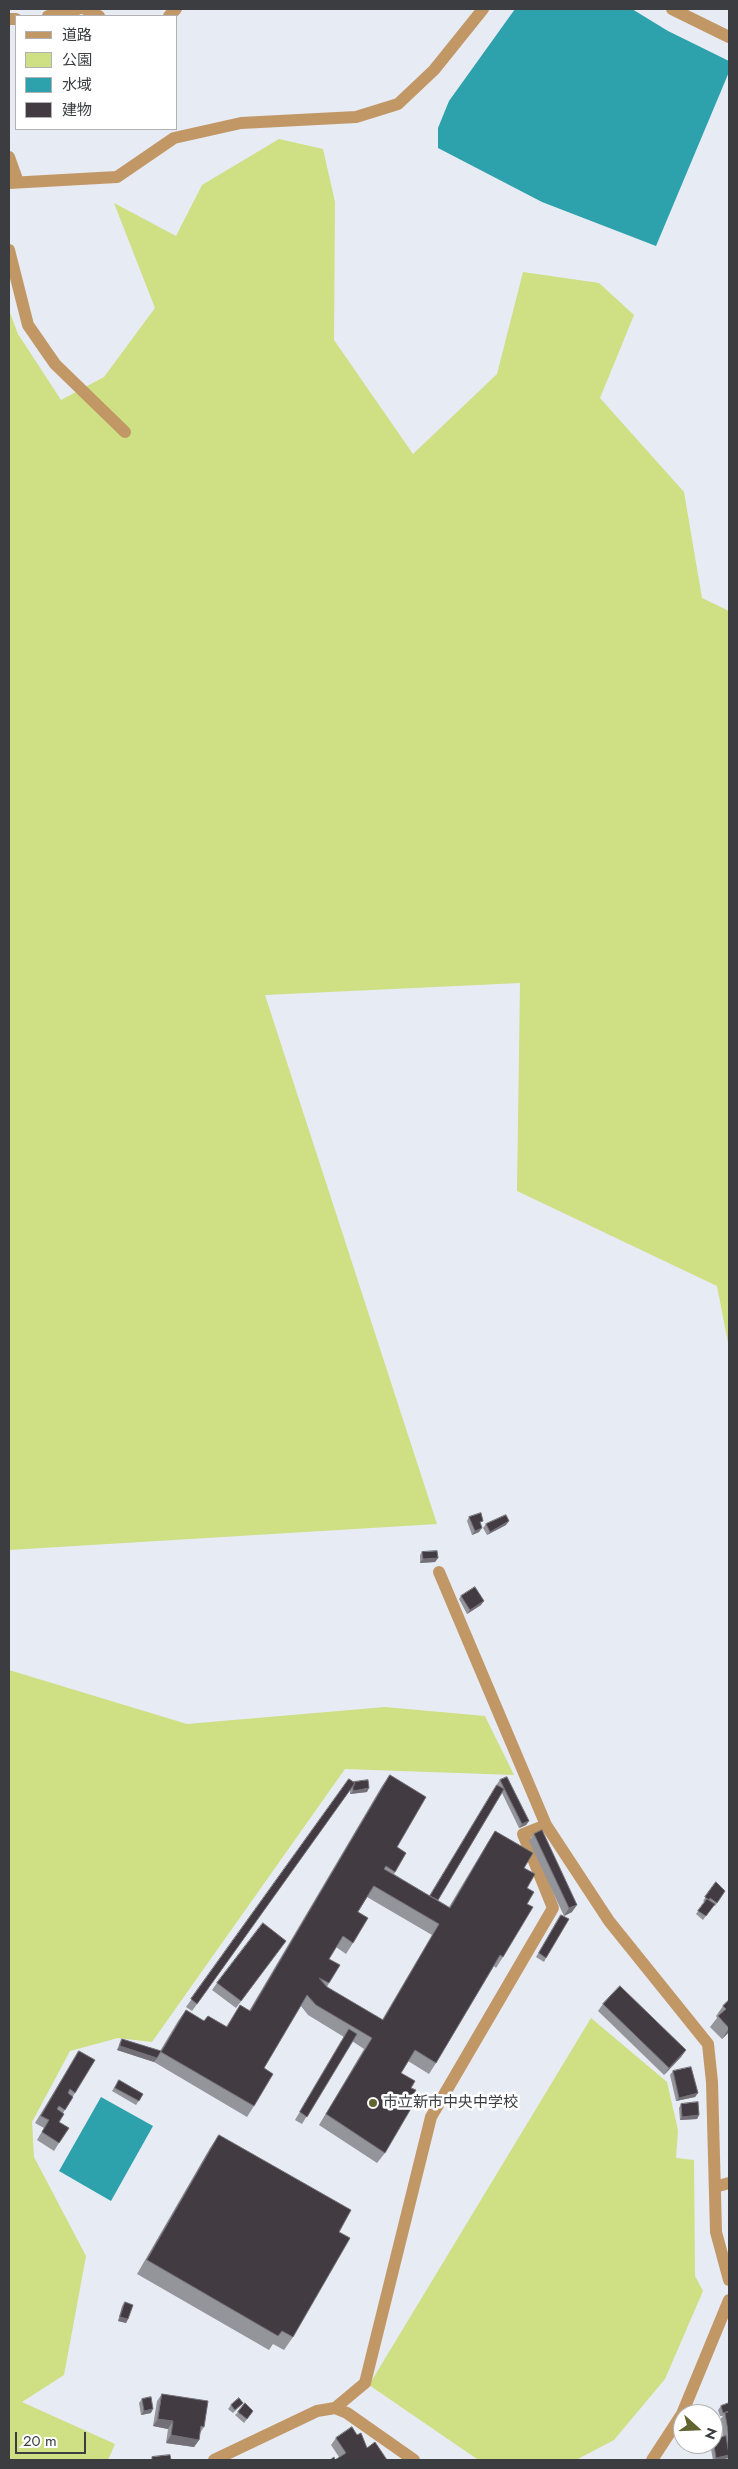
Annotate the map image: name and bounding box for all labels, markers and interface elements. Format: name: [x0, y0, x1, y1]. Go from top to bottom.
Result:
legend: [15, 15, 178, 130]
text: 道路: [62, 24, 92, 46]
text: 公園: [62, 49, 92, 71]
text: 水域: [62, 74, 92, 96]
text: 建物: [62, 99, 92, 121]
place label: 市立新市中央中学校: [383, 2094, 518, 2112]
marker: 市立新市中央中学校: [367, 2097, 379, 2109]
north arrow: [673, 2404, 723, 2454]
scale bar: [18, 2422, 89, 2454]
text: N: [700, 2425, 722, 2442]
text: 20 m: [23, 2430, 57, 2452]

